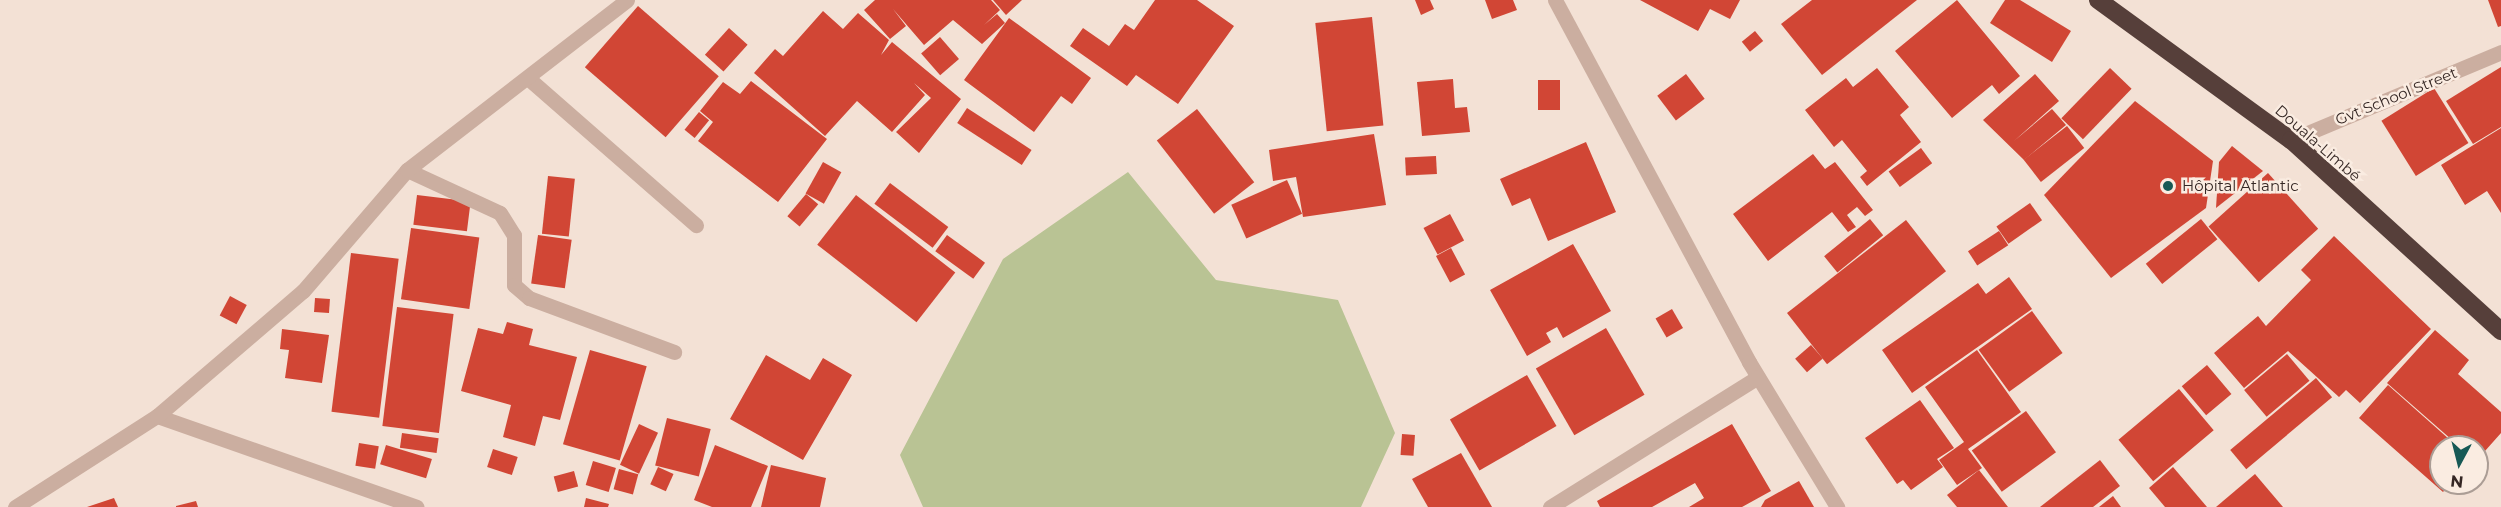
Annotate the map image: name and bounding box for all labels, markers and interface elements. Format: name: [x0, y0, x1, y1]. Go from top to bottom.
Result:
street label: Gvt School Street: [2333, 63, 2459, 129]
street label: Douala-Limbé: [2272, 101, 2364, 185]
marker: Hôpital Atlantic: [2159, 177, 2177, 195]
place label: Hôpital Atlantic: [2182, 177, 2299, 195]
north arrow: [2429, 435, 2489, 495]
text: N: [2449, 471, 2465, 492]

